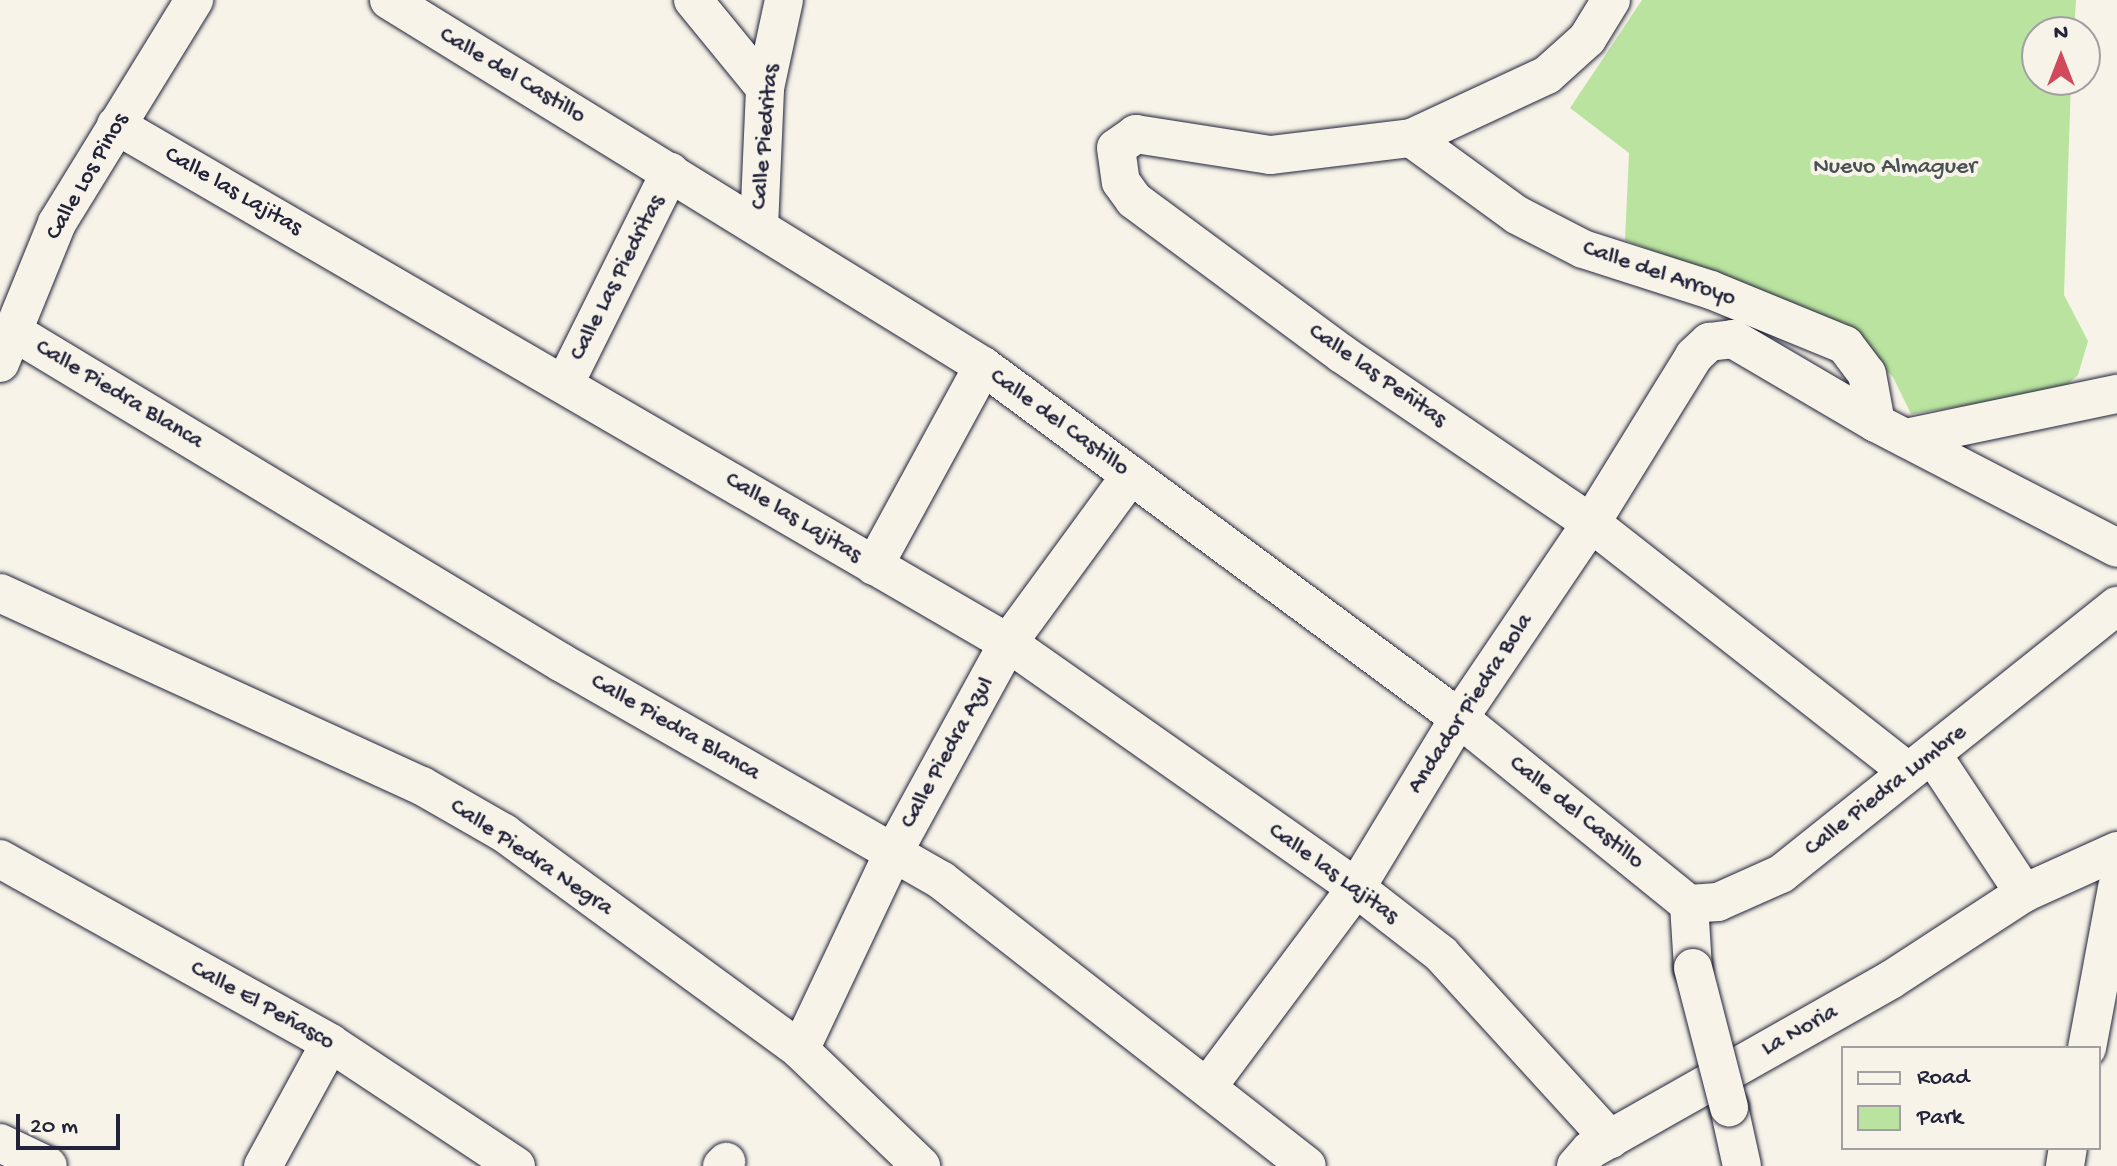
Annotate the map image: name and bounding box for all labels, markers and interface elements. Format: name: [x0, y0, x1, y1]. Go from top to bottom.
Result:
north arrow: [2021, 16, 2101, 96]
street label: Calle del Castillo: [434, 21, 590, 131]
text: N: [2054, 21, 2068, 47]
street label: Calle Piedritas: [745, 63, 787, 211]
street label: Calle Los Pinos: [40, 108, 136, 246]
street label: Calle las Lajitas: [159, 141, 307, 243]
park label: Nuevo Almaguer: [1813, 154, 1977, 182]
street label: Calle Las Piedritas: [564, 190, 672, 366]
street label: Calle del Arroyo: [1579, 234, 1739, 314]
street label: Calle las Peñitas: [1302, 318, 1452, 434]
street label: Calle Piedra Blanca: [30, 333, 208, 457]
street label: Calle del Castillo: [984, 363, 1134, 483]
street label: Calle las Lajitas: [719, 466, 867, 570]
street label: Andador Piedra Bola: [1402, 608, 1540, 800]
street label: Calle Piedra Blanca: [585, 668, 765, 788]
street label: Calle Piedra Azul: [895, 672, 1001, 834]
street label: Calle Piedra Lumbre: [1799, 719, 1973, 863]
street label: Calle del Castillo: [1503, 750, 1649, 876]
street label: Calle Piedra Negra: [444, 793, 618, 923]
street label: Calle las Lajitas: [1262, 817, 1404, 931]
street label: Calle El Peñasco: [185, 954, 339, 1058]
street label: La Noria: [1757, 998, 1843, 1064]
legend: [1841, 1046, 2101, 1150]
text: Road: [1917, 1064, 1969, 1093]
scale bar: [20, 1098, 124, 1148]
text: Park: [1917, 1104, 1963, 1133]
text: 20 m: [30, 1113, 78, 1142]

